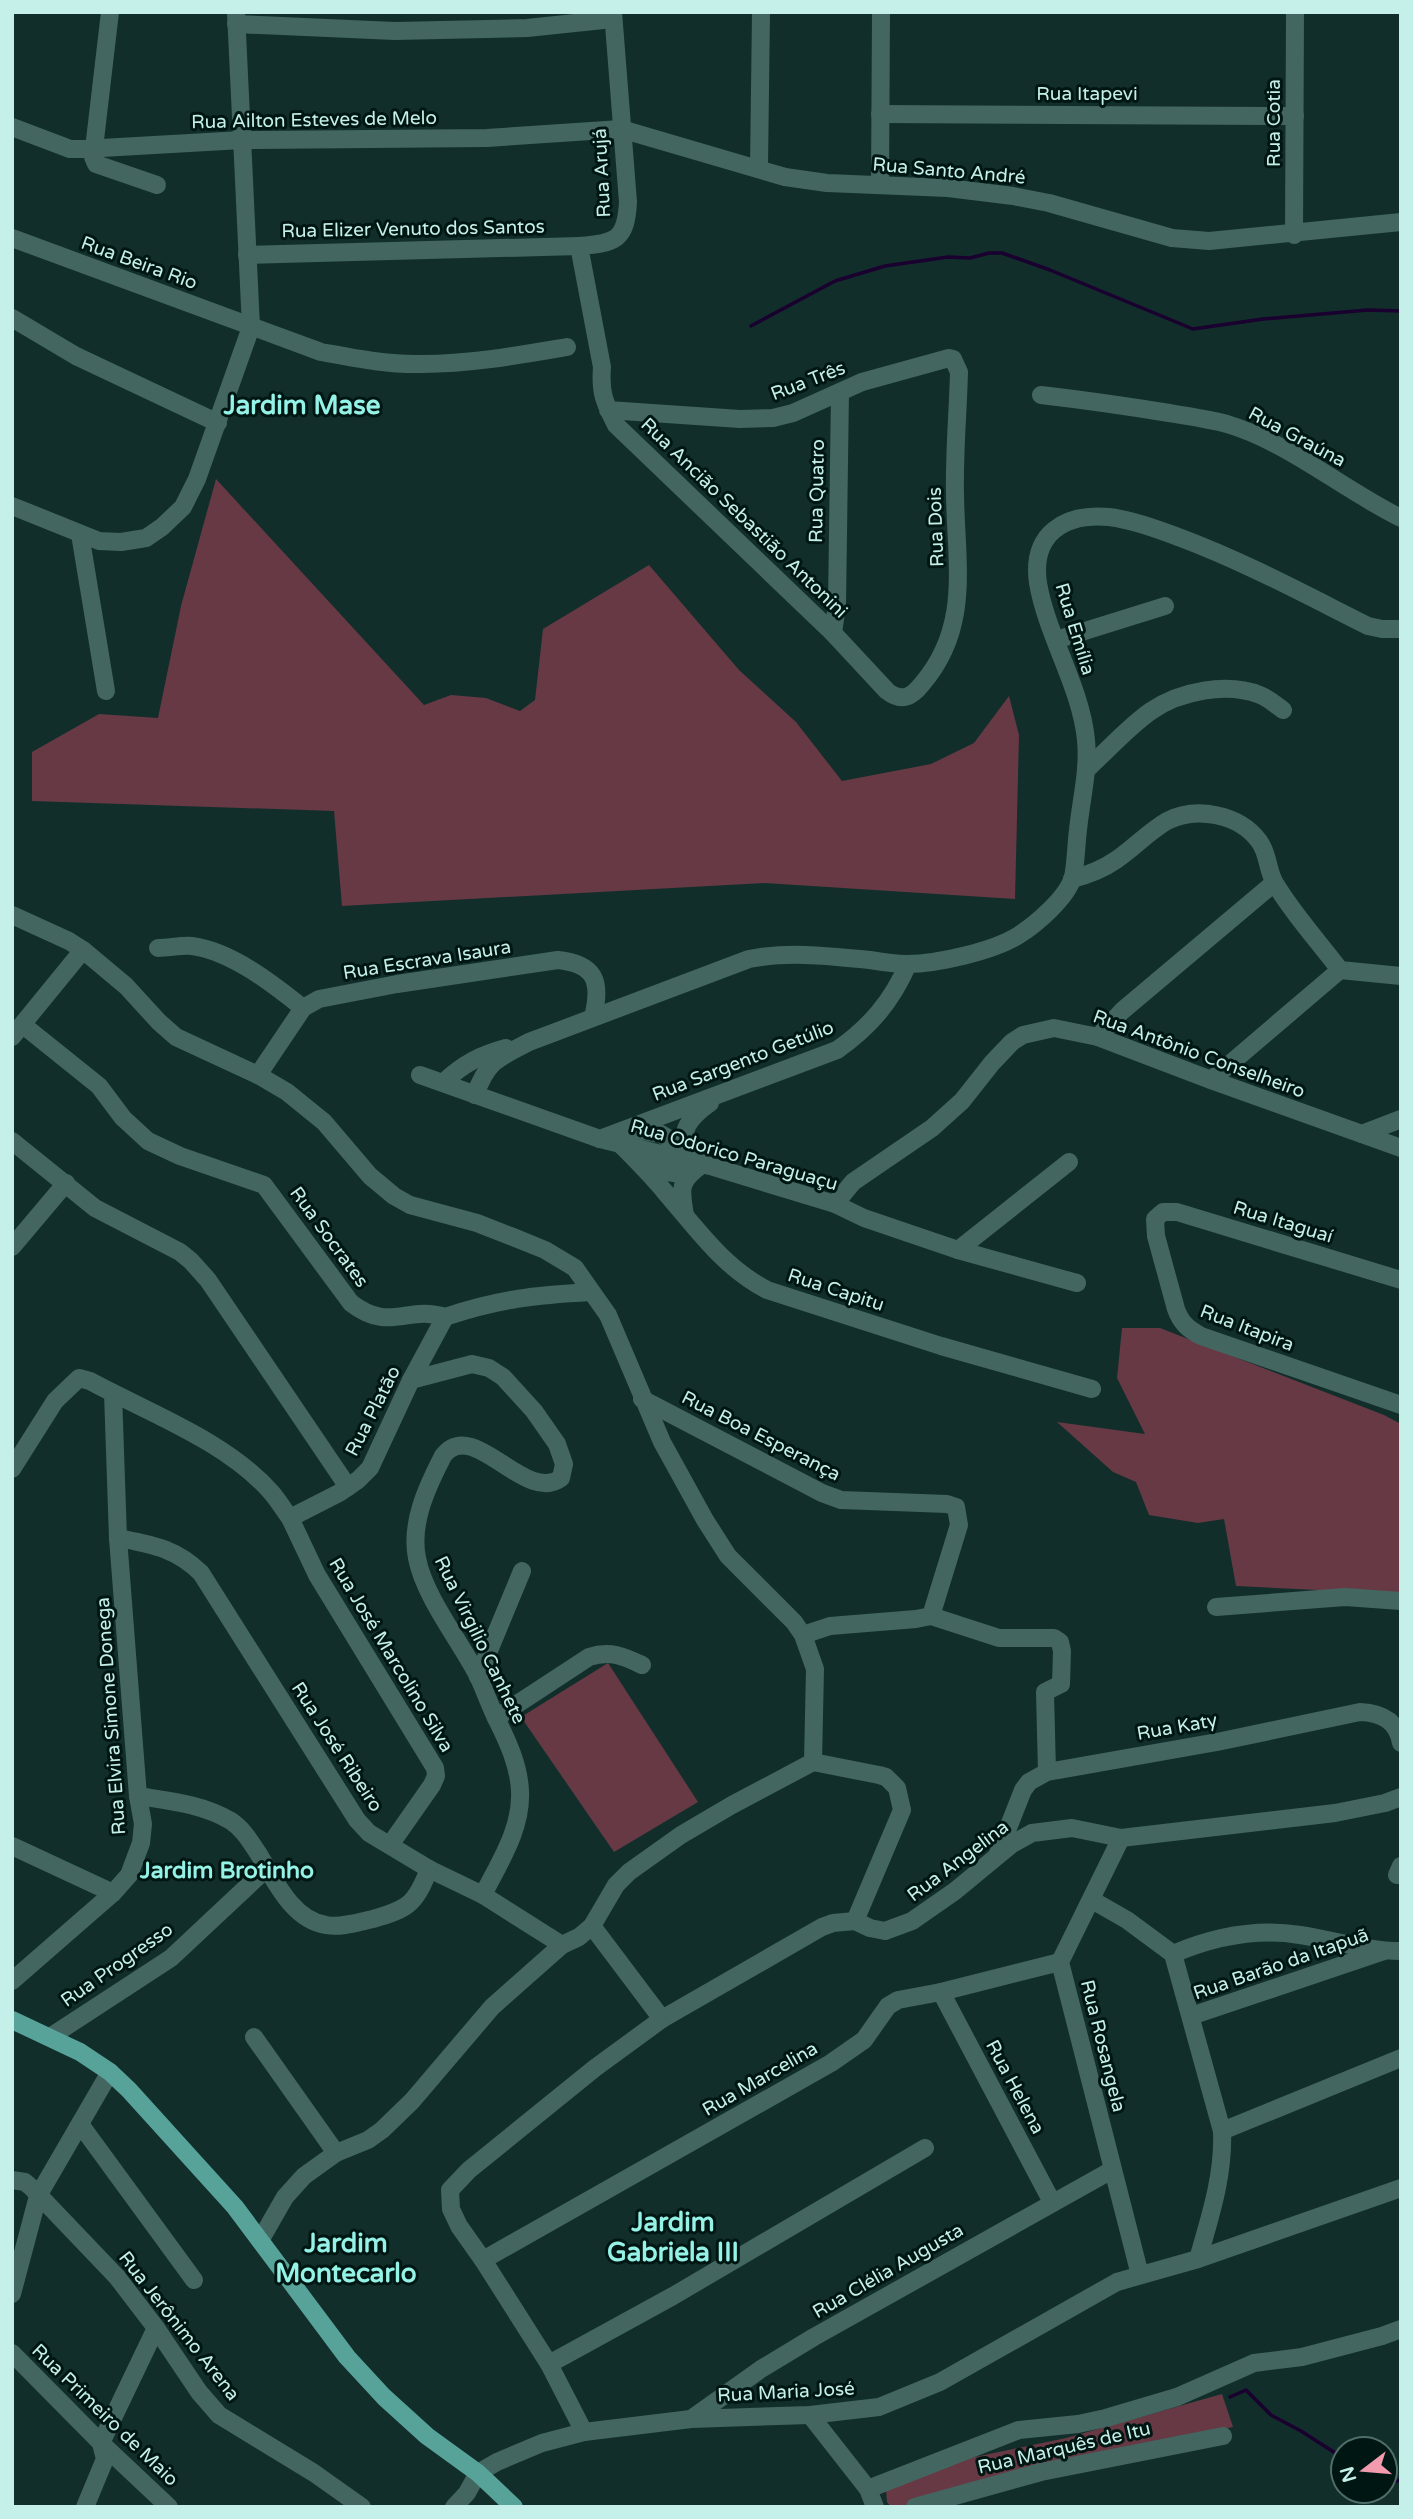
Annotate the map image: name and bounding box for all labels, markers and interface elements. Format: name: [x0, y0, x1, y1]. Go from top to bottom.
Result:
street label: Rua Cotia: [1263, 79, 1285, 167]
street label: Rua Itapevi: [1036, 83, 1138, 105]
street label: Rua Ailton Esteves de Melo: [191, 107, 437, 133]
street label: Rua Arujá: [589, 128, 615, 218]
street label: Rua Santo André: [872, 153, 1026, 189]
street label: Rua Elizer Venuto dos Santos: [281, 216, 545, 242]
street label: Rua Beira Rio: [78, 232, 200, 294]
street label: Rua Três: [768, 357, 848, 405]
district label: Jardim Mase: [223, 390, 381, 421]
street label: Rua Graúna: [1245, 402, 1349, 472]
street label: Rua Ancião Sebastião Antonini: [636, 413, 852, 623]
street label: Rua Quatro: [805, 439, 829, 543]
street label: Rua Dois: [924, 487, 948, 567]
street label: Rua Emília: [1051, 580, 1099, 678]
street label: Rua Escrava Isaura: [341, 936, 513, 984]
street label: Rua Antônio Conselheiro: [1090, 1005, 1308, 1103]
street label: Rua Sargento Getúlio: [649, 1016, 837, 1106]
street label: Rua Odorico Paraguaçu: [628, 1115, 840, 1195]
street label: Rua Socrates: [285, 1182, 373, 1292]
street label: Rua Itaguaí: [1231, 1196, 1336, 1248]
street label: Rua Capitu: [785, 1264, 887, 1316]
street label: Rua Itapira: [1197, 1300, 1297, 1356]
street label: Rua Platão: [341, 1362, 405, 1460]
street label: Rua Boa Esperança: [678, 1386, 844, 1486]
street label: Rua Virgilio Canhete: [430, 1553, 530, 1727]
street label: Rua José Marcolino Silva: [324, 1554, 458, 1756]
street label: Rua Elvira Simone Donega: [92, 1596, 130, 1836]
street label: Rua José Ribeiro: [287, 1678, 387, 1816]
street label: Rua Katy: [1135, 1709, 1219, 1745]
street label: Rua Angelina: [903, 1816, 1013, 1906]
district label: Jardim Brotinho: [139, 1857, 314, 1885]
street label: Rua Progresso: [57, 1918, 177, 2012]
street label: Rua Barão da Itapuã: [1190, 1924, 1372, 2004]
street label: Rua Rosangela: [1076, 1978, 1130, 2114]
street label: Rua Helena: [981, 2036, 1049, 2138]
street label: Rua Marcelina: [699, 2037, 821, 2121]
district label: Jardim Gabriela III: [607, 2207, 739, 2268]
street label: Rua Clélia Augusta: [809, 2219, 967, 2323]
district label: Jardim Montecarlo: [275, 2228, 417, 2289]
street label: Rua Jerônimo Arena: [114, 2247, 244, 2405]
street label: Rua Primeiro de Maio: [27, 2339, 183, 2491]
street label: Rua Maria José: [717, 2377, 855, 2407]
street label: Rua Marquês de Itu: [975, 2417, 1153, 2479]
north arrow: [1329, 2435, 1399, 2505]
text: N: [1336, 2464, 1361, 2485]

